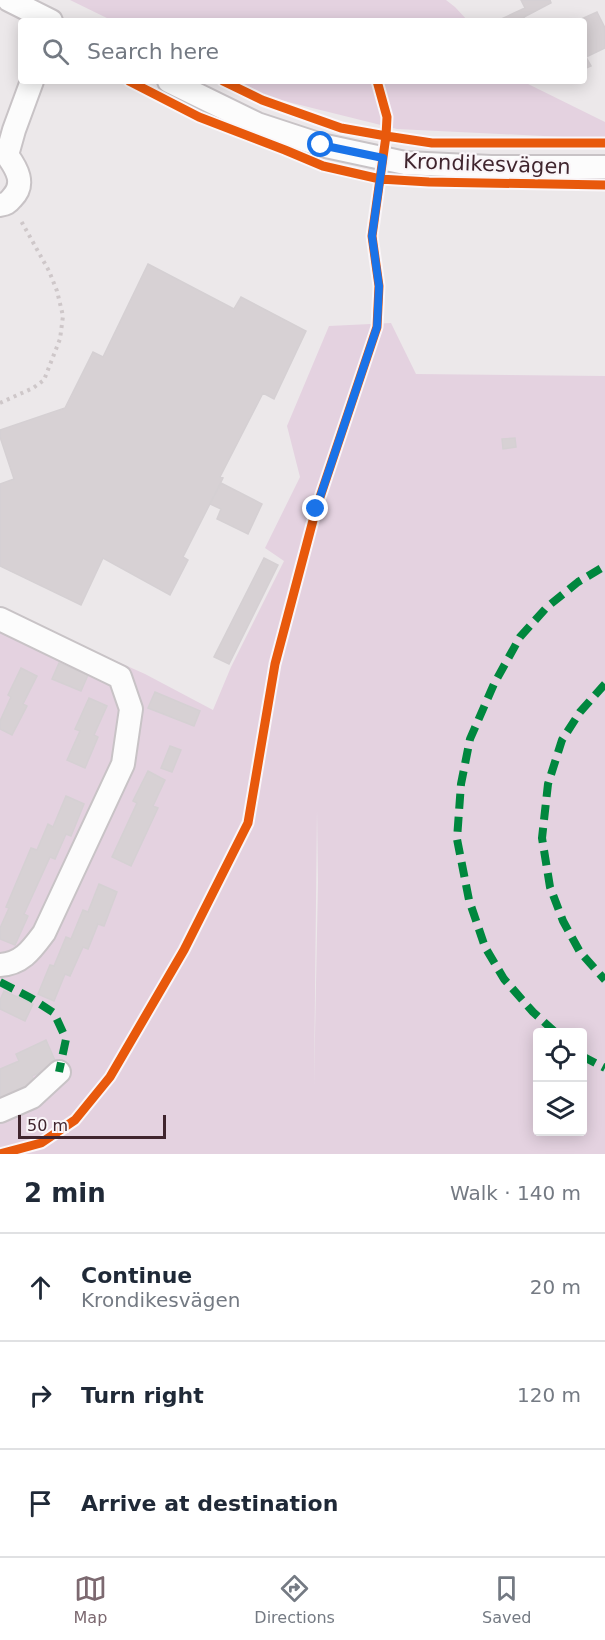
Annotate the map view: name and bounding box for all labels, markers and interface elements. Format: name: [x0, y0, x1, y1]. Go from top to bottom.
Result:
search box: [18, 18, 587, 84]
icon: search: [39, 35, 72, 68]
text: Search here: [87, 39, 219, 64]
route start: [307, 131, 333, 157]
street label: Krondikesvägen: [403, 149, 571, 179]
route end: [302, 495, 328, 521]
map controls: [533, 1028, 587, 1136]
button: locate: [533, 1028, 587, 1082]
button: layers: [533, 1082, 587, 1136]
scale bar: [18, 1112, 166, 1140]
text: 50 m: [27, 1116, 68, 1135]
text: 2 min: [24, 1178, 106, 1208]
text: Walk · 140 m: [450, 1181, 581, 1205]
text: Continue: [81, 1263, 192, 1288]
icon: ahead: [24, 1271, 57, 1304]
text: 20 m: [530, 1275, 581, 1299]
text: Krondikesvägen: [81, 1288, 240, 1312]
icon: right: [24, 1379, 57, 1412]
text: Turn right: [81, 1383, 204, 1408]
text: 120 m: [517, 1383, 581, 1407]
icon: arrive: [24, 1487, 57, 1520]
text: Arrive at destination: [81, 1491, 338, 1516]
tab: Map: [74, 1572, 107, 1627]
tab: Directions: [254, 1572, 335, 1627]
tab: Saved: [482, 1572, 531, 1627]

